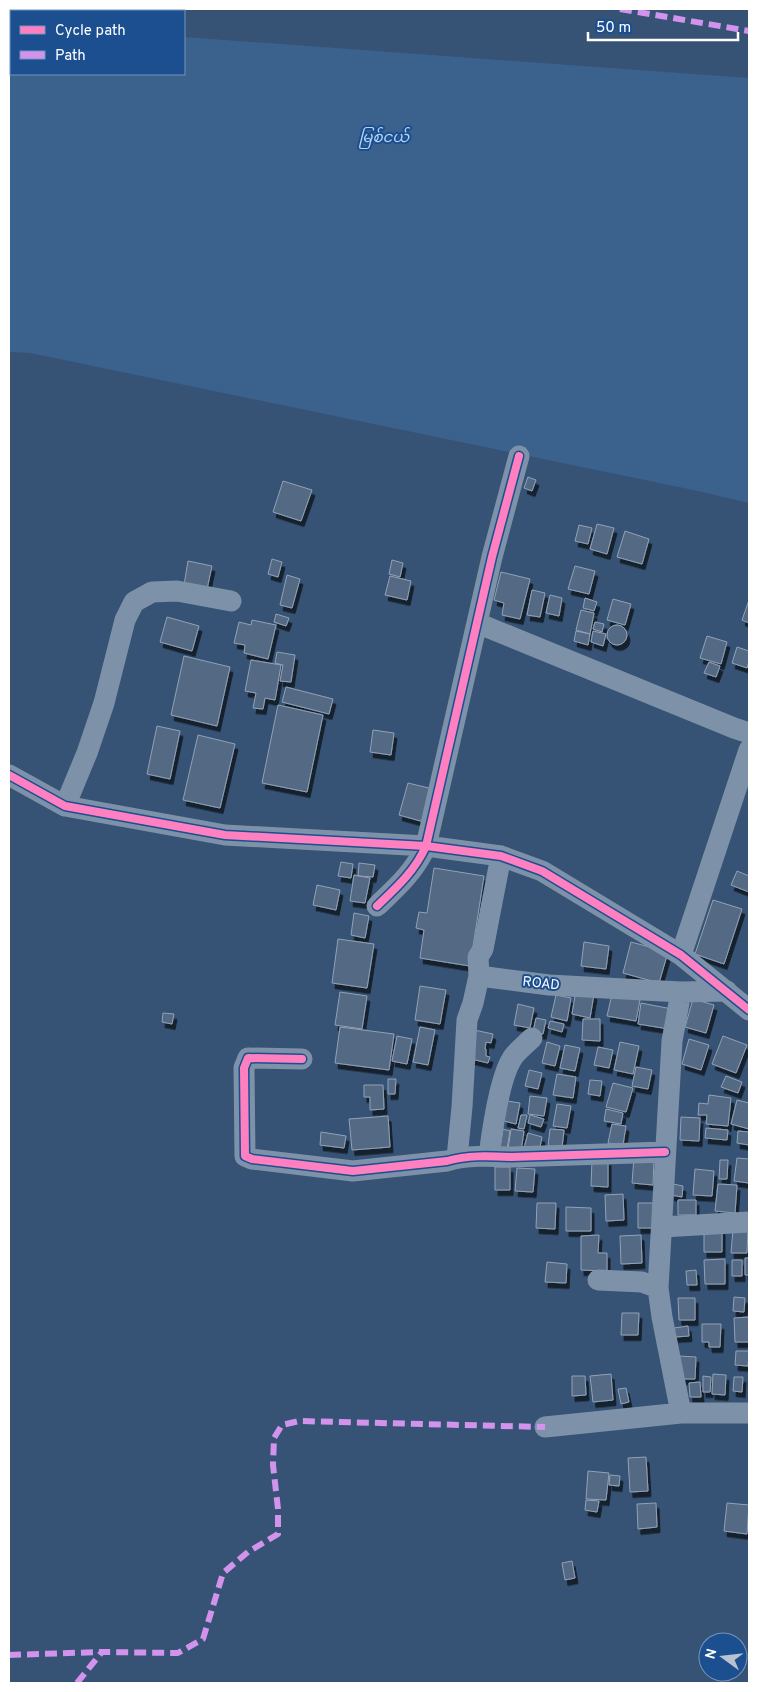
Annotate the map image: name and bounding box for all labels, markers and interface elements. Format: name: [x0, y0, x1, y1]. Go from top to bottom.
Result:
legend: [10, 10, 185, 75]
scale bar: [588, 10, 738, 42]
text: 50 m: [596, 19, 631, 38]
text: Cycle path: [55, 22, 126, 41]
text: Path: [55, 47, 86, 66]
water label: မြစ်ငယ်: [359, 126, 411, 149]
street label: ROAD: [521, 974, 561, 994]
north arrow: [698, 1632, 748, 1682]
text: N: [702, 1647, 721, 1661]

